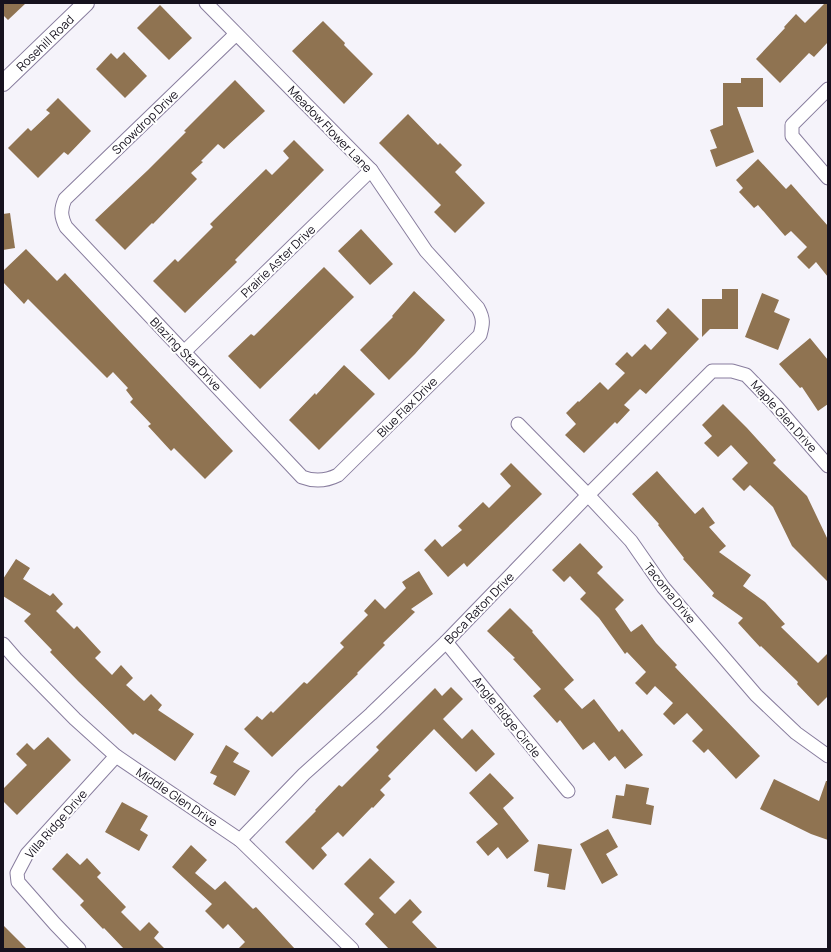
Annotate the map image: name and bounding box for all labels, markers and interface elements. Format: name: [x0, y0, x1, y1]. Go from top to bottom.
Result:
street label: Rosehill Road: [12, 11, 78, 75]
street label: Meadow Flower Lane: [284, 82, 376, 176]
street label: Snowdrop Drive: [108, 86, 182, 158]
street label: Prairie Aster Drive: [237, 221, 319, 301]
street label: Blazing Star Drive: [146, 313, 226, 395]
street label: Blue Flax Drive: [373, 373, 441, 441]
street label: Maple Glen Drive: [747, 376, 821, 456]
street label: Tacoma Drive: [640, 559, 700, 627]
street label: Boca Raton Drive: [440, 568, 518, 648]
street label: Angle Ridge Circle: [469, 673, 545, 761]
street label: Middle Glen Drive: [133, 763, 221, 831]
street label: Villa Ridge Drive: [21, 786, 91, 862]

